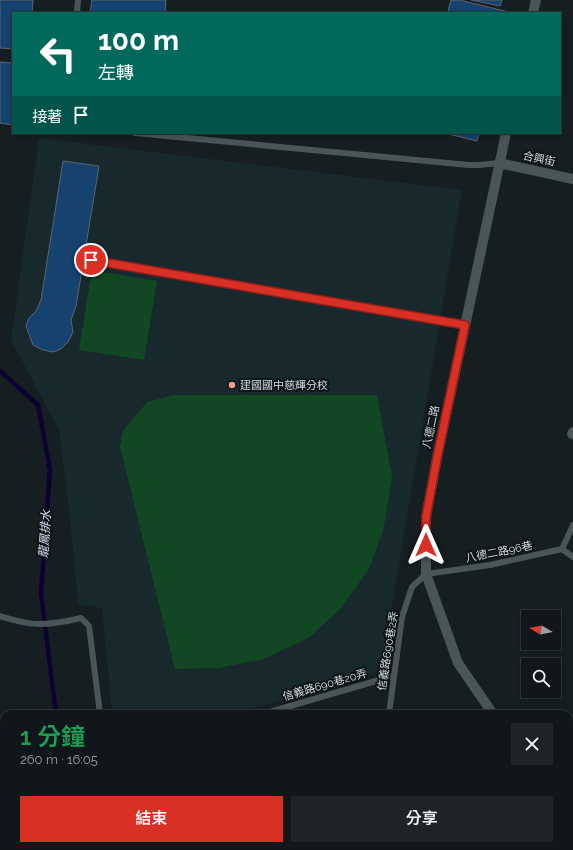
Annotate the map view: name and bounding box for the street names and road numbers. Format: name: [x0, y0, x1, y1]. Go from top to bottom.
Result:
street label: 合興街: [522, 149, 556, 169]
street label: 八德二路: [420, 404, 442, 450]
street label: 八德二路96巷: [464, 539, 534, 565]
street label: 信義路690巷2弄: [375, 610, 401, 692]
street label: 信義路690巷20弄: [281, 667, 369, 703]

